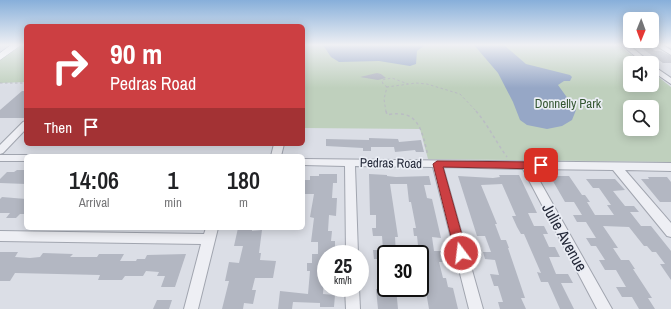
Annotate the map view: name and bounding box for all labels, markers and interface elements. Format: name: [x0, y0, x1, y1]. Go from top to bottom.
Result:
north arrow: [623, 12, 659, 48]
map controls: [623, 12, 659, 136]
text: 90 m: [110, 35, 162, 73]
icon: right: [44, 40, 96, 92]
button: sound: [623, 56, 659, 92]
text: Pedras Road: [110, 71, 196, 96]
park label: Donnelly Park: [535, 95, 602, 112]
button: search: [623, 100, 659, 136]
icon: arrive: [80, 116, 102, 138]
text: Then: [44, 117, 72, 138]
pin: [524, 148, 558, 182]
street label: Pedras Road: [360, 154, 422, 172]
icon: arrive: [530, 154, 552, 176]
text: 14:06: [69, 164, 119, 196]
text: 1: [168, 164, 179, 196]
text: 180: [227, 164, 260, 196]
text: Arrival: [79, 194, 109, 211]
text: min: [164, 194, 182, 211]
text: m: [239, 194, 248, 211]
street label: Julie Avenue: [537, 199, 593, 275]
position arrow: [440, 232, 482, 274]
speed limit sign: 30: [377, 245, 429, 297]
text: 25: [334, 252, 352, 279]
text: km/h: [334, 274, 352, 287]

